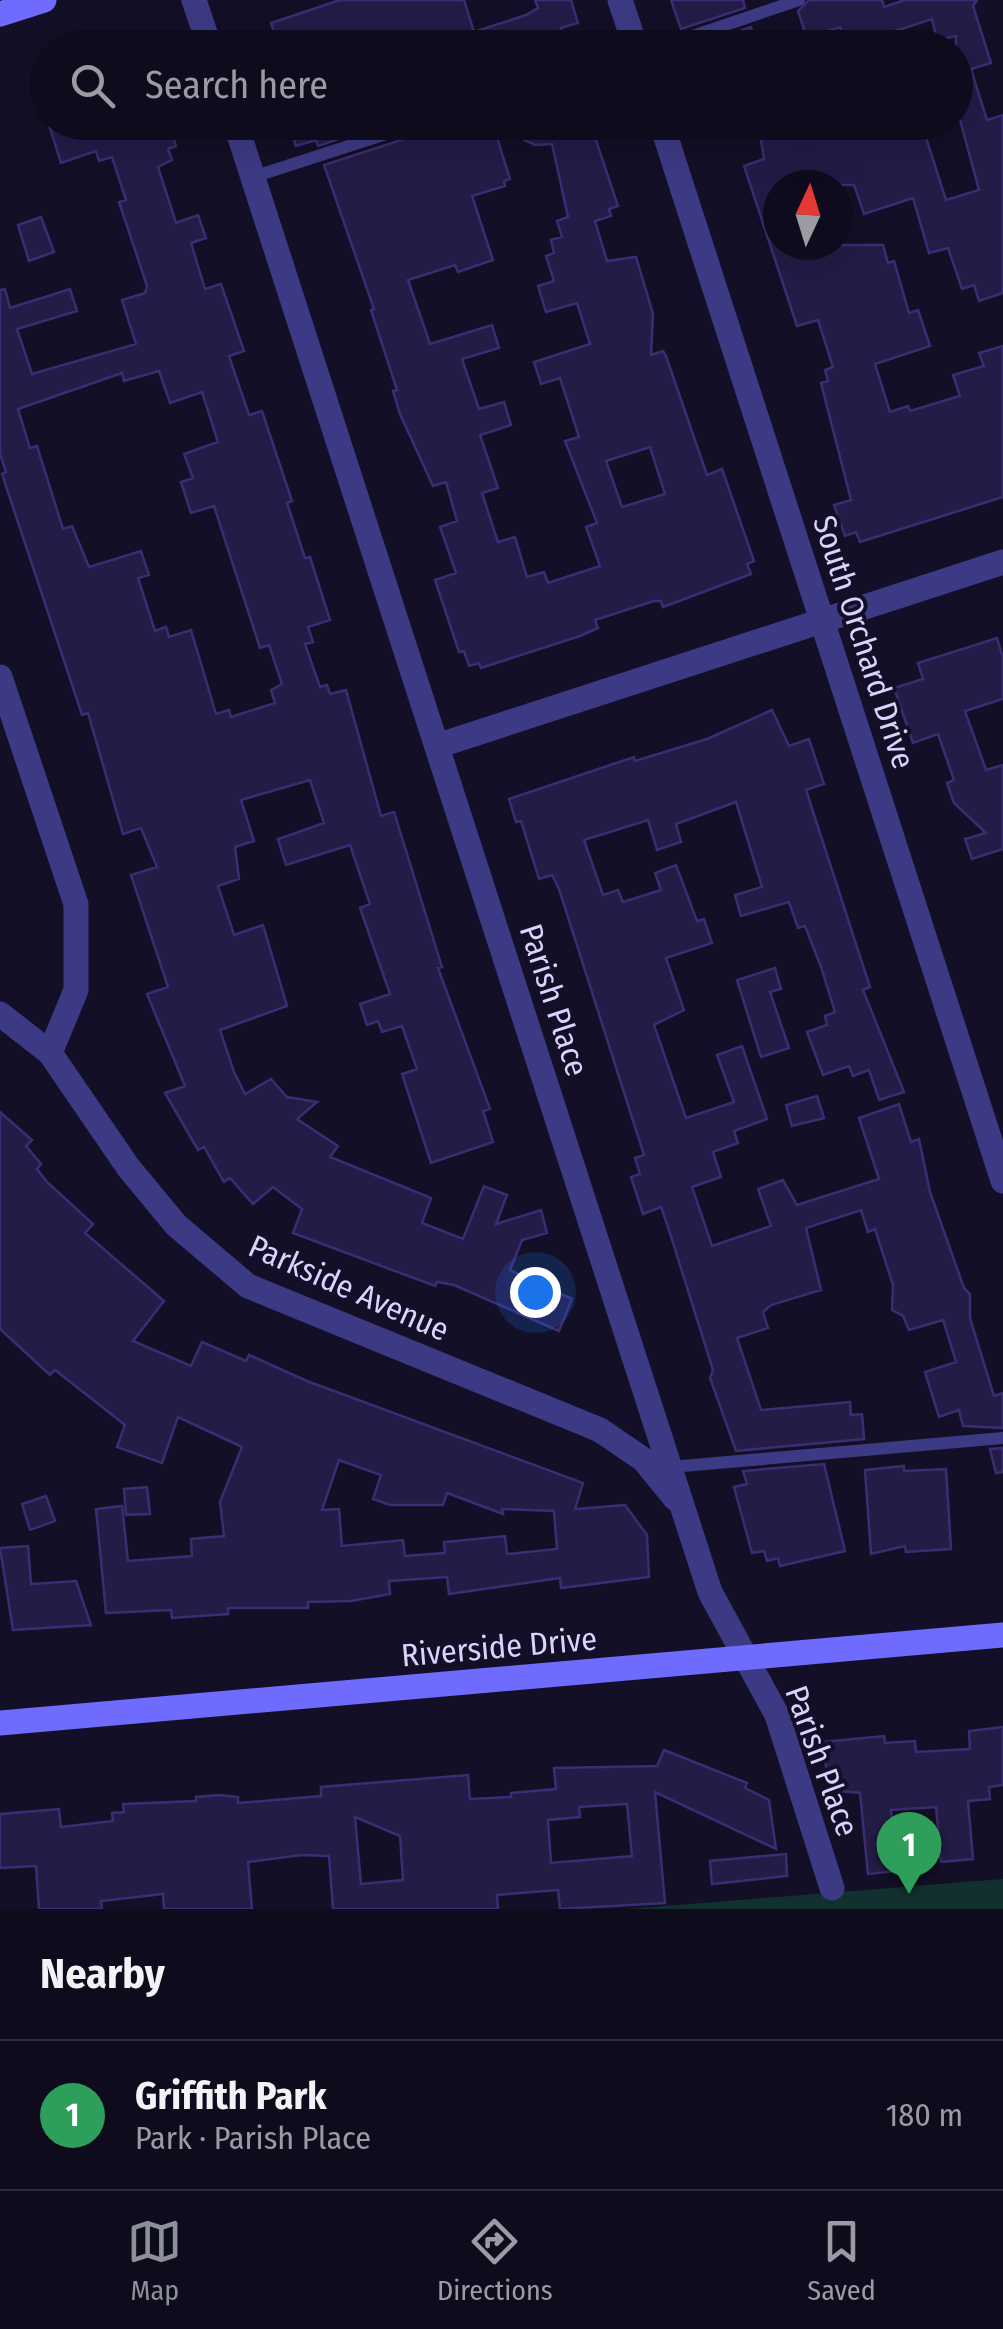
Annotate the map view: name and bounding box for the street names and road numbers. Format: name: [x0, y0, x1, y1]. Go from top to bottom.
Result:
street label: South Orchard Drive: [805, 511, 923, 773]
street label: Parish Place: [512, 919, 596, 1081]
street label: Parkside Avenue: [243, 1227, 455, 1349]
street label: Riverside Drive: [400, 1620, 598, 1674]
street label: Parish Place: [777, 1681, 867, 1841]

